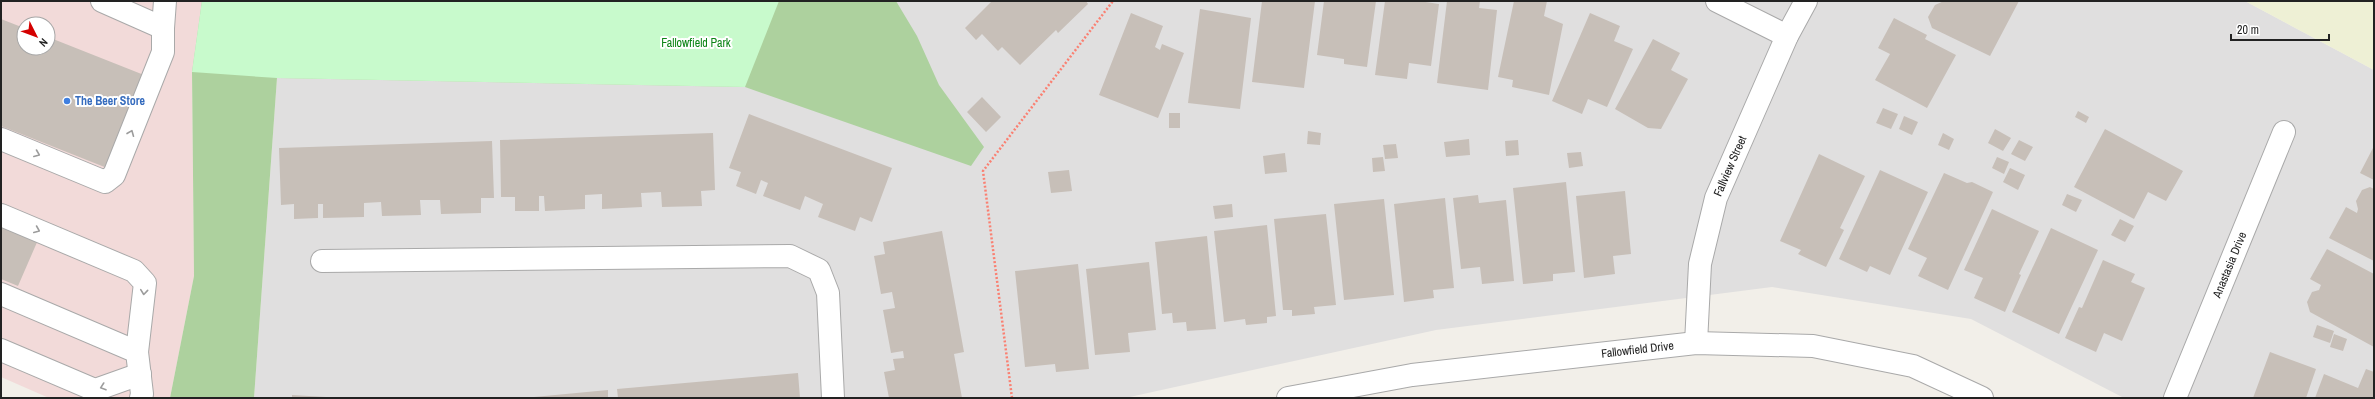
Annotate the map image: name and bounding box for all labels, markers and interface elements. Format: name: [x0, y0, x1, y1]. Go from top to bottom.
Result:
north arrow: [16, 16, 56, 56]
scale bar: [2231, 16, 2329, 42]
text: 20 m: [2237, 22, 2259, 38]
park label: Fallowfield Park: [661, 35, 731, 51]
text: N: [36, 36, 51, 50]
place label: The Beer Store: [75, 93, 146, 109]
marker: The Beer Store: [62, 96, 72, 106]
one-way arrow: [126, 130, 134, 137]
street label: Fallview Street: [1710, 133, 1750, 199]
one-way arrow: [33, 149, 41, 157]
one-way arrow: [33, 226, 40, 234]
street label: Anastasia Drive: [2209, 229, 2250, 301]
one-way arrow: [139, 289, 148, 295]
street label: Fallowfield Drive: [1600, 338, 1675, 362]
one-way arrow: [100, 382, 107, 391]

